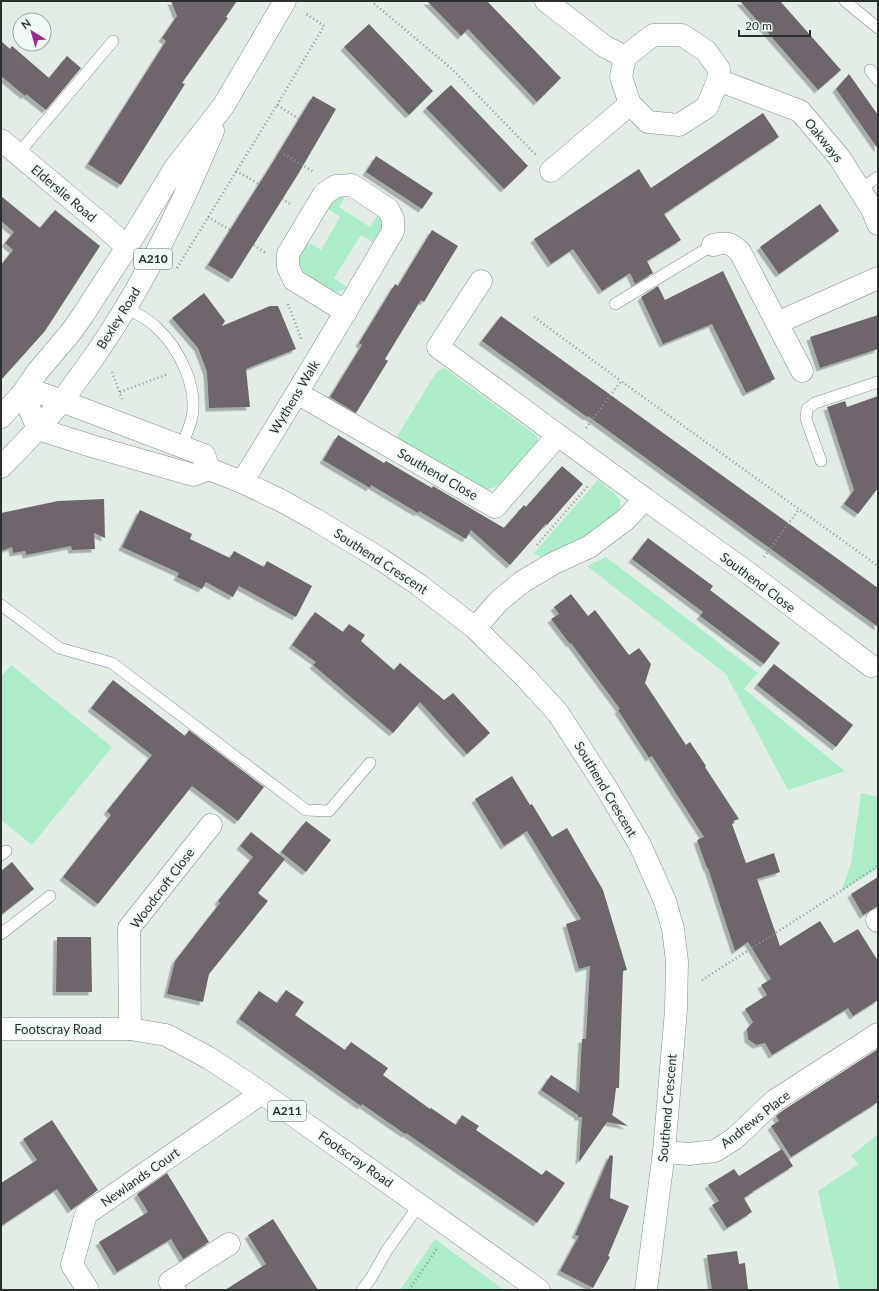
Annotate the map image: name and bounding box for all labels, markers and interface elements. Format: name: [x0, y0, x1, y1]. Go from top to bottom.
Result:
north arrow: [12, 12, 52, 52]
scale bar: [739, 12, 810, 38]
text: N: [18, 16, 33, 31]
text: 20 m: [745, 18, 772, 33]
street label: Oakways: [801, 115, 847, 166]
street label: Elderslie Road: [28, 161, 100, 225]
road number: A210: [134, 249, 172, 269]
street label: Bexley Road: [93, 284, 143, 352]
street label: Wythens Walk: [266, 357, 323, 437]
street label: Southend Close: [395, 445, 481, 503]
street label: Southend Crescent: [331, 525, 431, 597]
street label: Southend Close: [717, 549, 799, 616]
street label: Southend Crescent: [571, 738, 641, 840]
street label: Woodcroft Close: [127, 845, 198, 931]
street label: Footscray Road: [14, 1021, 102, 1037]
street label: Southend Crescent: [654, 1053, 680, 1163]
street label: Andrews Place: [717, 1087, 793, 1151]
road number: A211: [268, 1101, 306, 1121]
street label: Footscray Road: [316, 1127, 396, 1191]
street label: Newlands Court: [98, 1144, 183, 1210]

